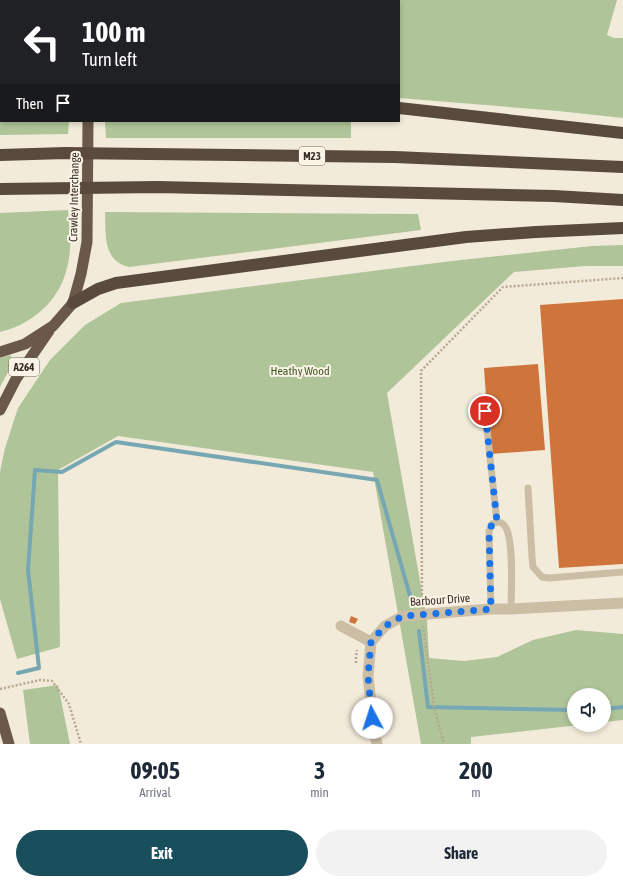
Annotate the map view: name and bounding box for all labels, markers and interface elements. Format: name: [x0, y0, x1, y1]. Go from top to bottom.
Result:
icon: left: [16, 16, 68, 68]
text: 100 m: [82, 16, 145, 48]
text: Turn left: [82, 49, 137, 70]
icon: arrive: [52, 92, 74, 114]
text: Then: [16, 95, 44, 112]
road number: M23: [299, 147, 325, 165]
street label: Crawley Interchange: [66, 152, 82, 242]
road number: A264: [9, 358, 39, 376]
park label: Heathy Wood: [270, 364, 330, 378]
pin: [468, 394, 502, 428]
icon: arrive: [474, 400, 496, 422]
street label: Barbour Drive: [409, 591, 471, 609]
map controls: [567, 688, 611, 732]
button: sound: [567, 688, 611, 732]
position arrow: [351, 697, 393, 739]
text: 09:05: [130, 757, 180, 784]
text: 3: [314, 757, 325, 784]
text: 200: [459, 757, 493, 784]
text: Arrival: [139, 785, 171, 800]
text: min: [310, 785, 329, 800]
text: m: [471, 785, 481, 800]
button: Exit: [16, 830, 308, 876]
button: Share: [316, 830, 607, 876]

